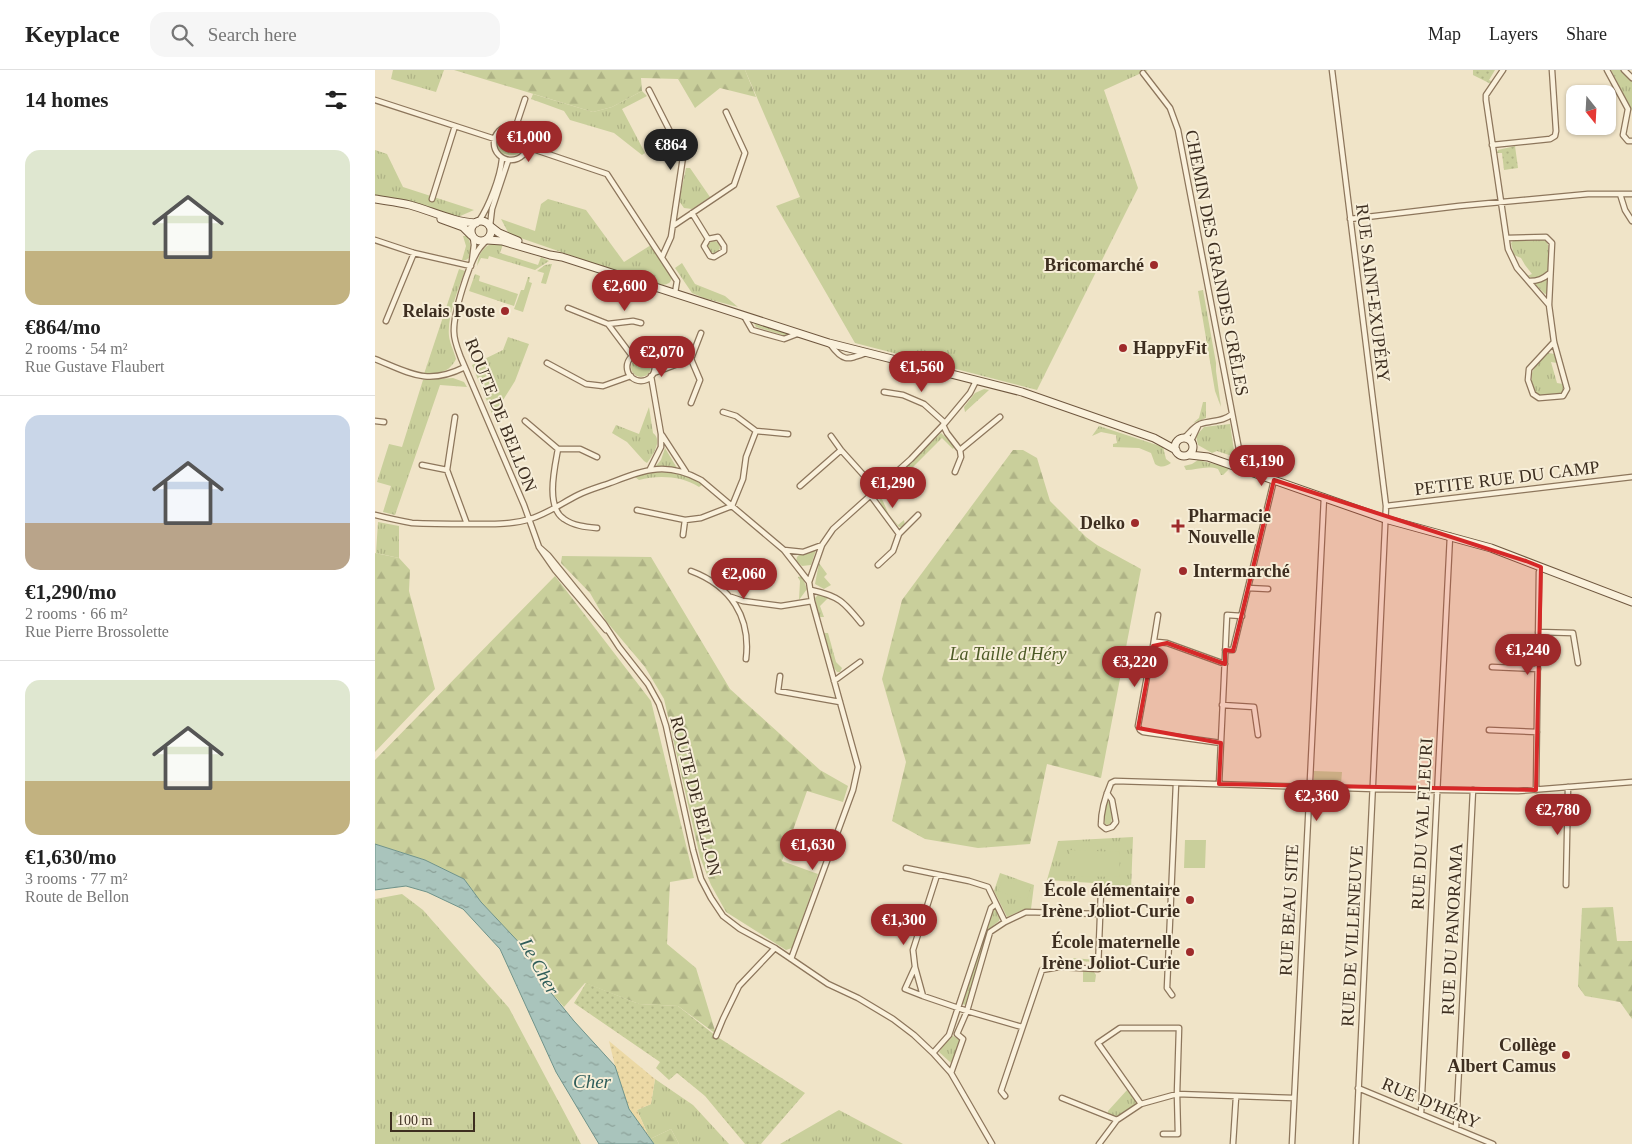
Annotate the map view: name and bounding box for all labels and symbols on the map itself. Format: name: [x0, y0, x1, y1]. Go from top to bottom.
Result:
north arrow: [1566, 85, 1616, 135]
pin: €1,000: [488, 121, 570, 163]
pin: €864: [641, 128, 701, 171]
street label: CHEMIN DES GRANDES CRÊLES: [1181, 128, 1254, 398]
street label: RUE SAINT-EXUPÉRY: [1352, 202, 1395, 383]
place label: Bricomarché: [1044, 255, 1144, 275]
marker: Bricomarché: [1148, 259, 1160, 271]
pin: €2,600: [584, 270, 666, 312]
place label: Relais Poste: [403, 301, 495, 321]
marker: Relais Poste: [499, 305, 511, 317]
street label: ROUTE DE BELLON: [461, 335, 541, 495]
pin: €2,070: [621, 336, 703, 378]
place label: HappyFit: [1133, 338, 1207, 358]
marker: HappyFit: [1117, 342, 1129, 354]
pin: €1,560: [881, 350, 963, 393]
pin: €1,190: [1221, 444, 1303, 487]
street label: PETITE RUE DU CAMP: [1413, 457, 1601, 499]
pin: €1,290: [852, 466, 934, 509]
place label: Pharmacie Nouvelle: [1188, 506, 1271, 547]
place label: Delko: [1080, 513, 1125, 533]
marker: Delko: [1129, 517, 1141, 529]
marker: Pharmacie Nouvelle: [1172, 520, 1184, 532]
pin: €2,060: [703, 558, 785, 600]
place label: Intermarché: [1193, 561, 1290, 581]
marker: Intermarché: [1177, 565, 1189, 577]
pin: €1,240: [1487, 634, 1569, 676]
park label: La Taille d'Héry: [948, 644, 1067, 664]
pin: €3,220: [1094, 646, 1176, 688]
street label: ROUTE DE BELLON: [666, 714, 726, 878]
street label: RUE DU VAL FLEURI: [1408, 738, 1436, 910]
pin: €2,360: [1276, 780, 1358, 822]
pin: €2,780: [1517, 794, 1599, 836]
pin: €1,630: [772, 828, 854, 871]
street label: RUE DU PANORAMA: [1438, 842, 1466, 1016]
street label: RUE BEAU SITE: [1276, 844, 1302, 976]
street label: RUE DE VILLENEUVE: [1337, 845, 1367, 1027]
place label: École élémentaire Irène Joliot-Curie: [1042, 879, 1180, 921]
marker: École élémentaire Irène Joliot-Curie: [1184, 894, 1196, 906]
pin: €1,300: [863, 904, 945, 946]
place label: École maternelle Irène Joliot-Curie: [1042, 931, 1180, 973]
water label: Le Cher: [515, 933, 564, 999]
marker: École maternelle Irène Joliot-Curie: [1184, 946, 1196, 958]
place label: Collège Albert Camus: [1448, 1035, 1556, 1076]
marker: Collège Albert Camus: [1560, 1049, 1572, 1061]
water label: Cher: [573, 1071, 612, 1092]
street label: RUE D'HÉRY: [1379, 1072, 1484, 1133]
scale bar: [390, 1109, 475, 1132]

